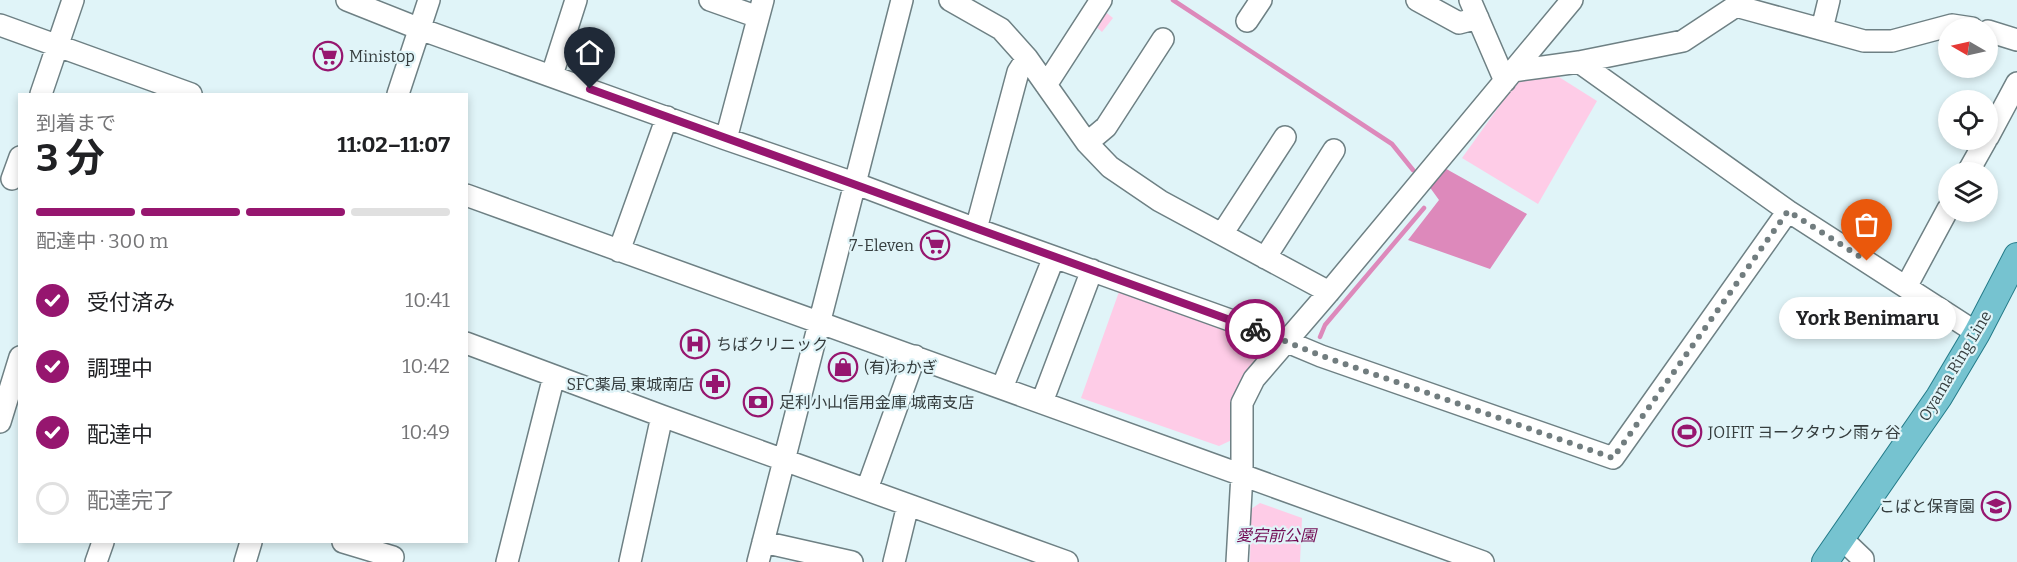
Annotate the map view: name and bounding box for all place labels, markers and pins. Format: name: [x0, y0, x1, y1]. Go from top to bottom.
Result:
pin: [564, 27, 615, 89]
supermarket icon: Ministop: [312, 40, 344, 72]
place label: Ministop: [349, 47, 415, 66]
pin: [1841, 199, 1892, 261]
supermarket icon: 7-Eleven: [919, 229, 951, 261]
place label: 7-Eleven: [849, 236, 914, 255]
callout: York Benimaru: [1778, 297, 1956, 339]
hospital icon: ちばクリニック: [679, 328, 711, 360]
place label: ちばクリニック: [716, 335, 828, 354]
shop icon: (有)わかぎ: [827, 351, 859, 383]
place label: (有)わかぎ: [864, 358, 938, 377]
pharmacy icon: SFC薬局 東城南店: [699, 368, 731, 400]
place label: SFC薬局 東城南店: [566, 375, 694, 394]
bank icon: 足利小山信用金庫 城南支店: [742, 386, 774, 418]
place label: 足利小山信用金庫 城南支店: [779, 393, 974, 412]
sports icon: JOIFIT ヨークタウン雨ヶ谷: [1671, 416, 1703, 448]
place label: JOIFIT ヨークタウン雨ヶ谷: [1707, 423, 1901, 442]
school or university icon: こばと保育園: [1980, 490, 2012, 522]
place label: こばと保育園: [1879, 497, 1975, 516]

